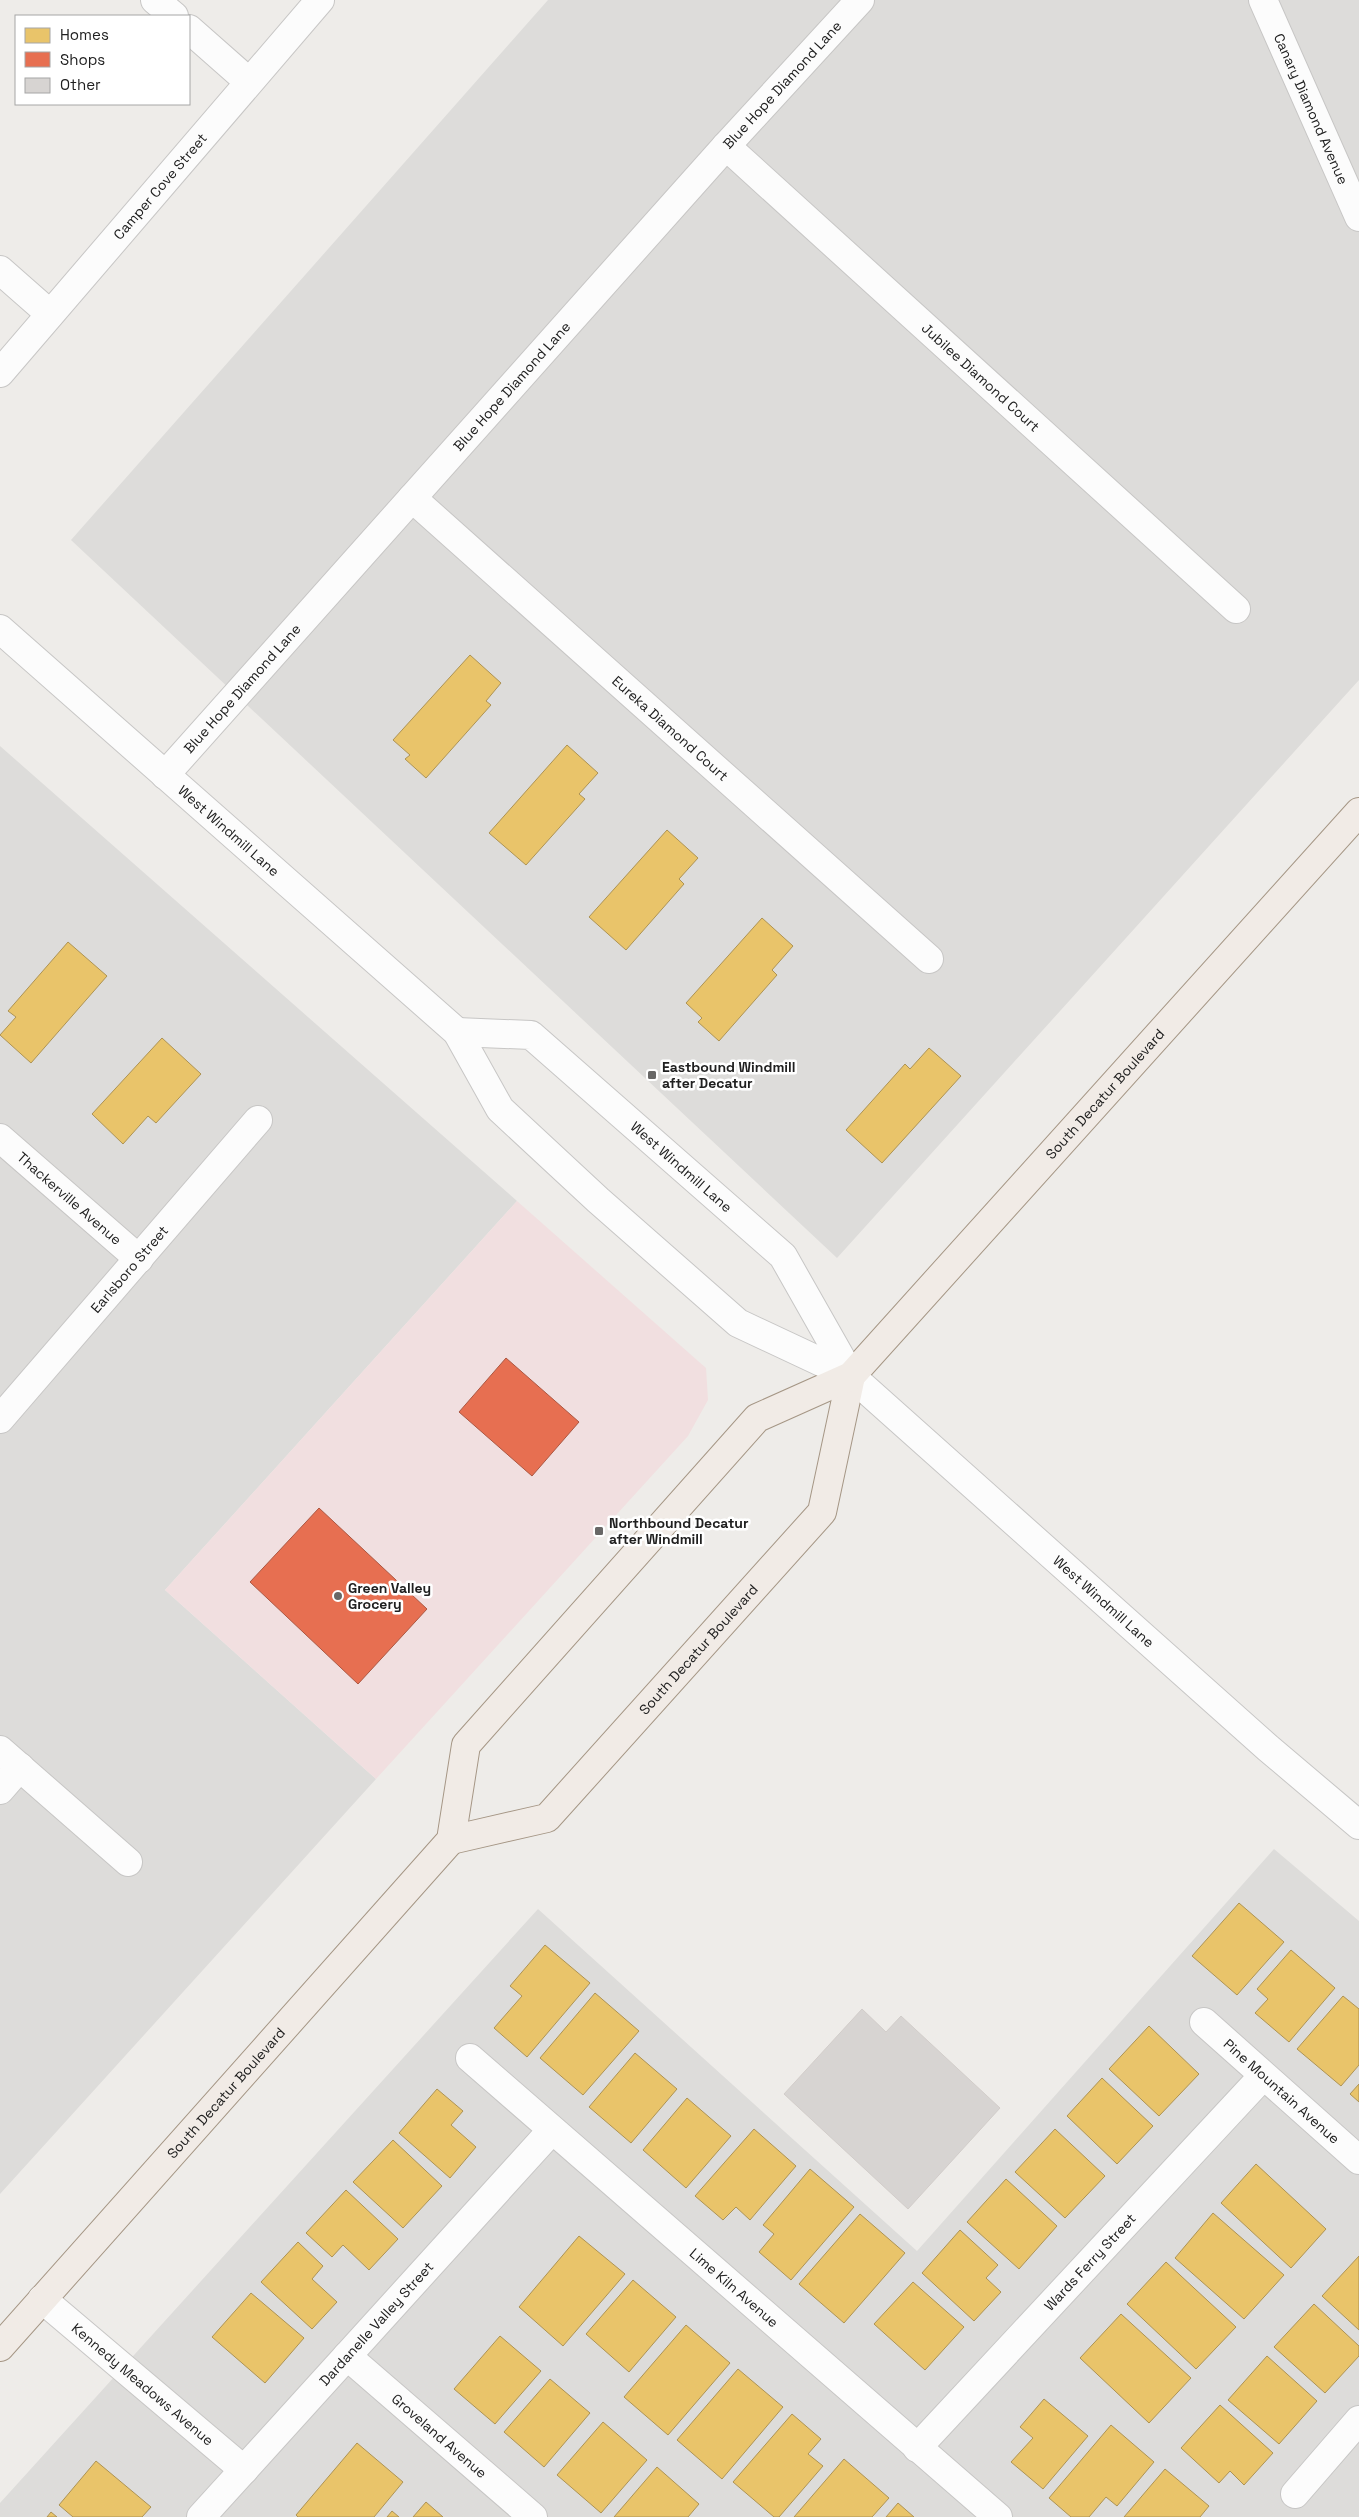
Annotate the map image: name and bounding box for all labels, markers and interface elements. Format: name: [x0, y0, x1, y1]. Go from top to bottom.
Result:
legend: [15, 15, 190, 105]
street label: Blue Hope Diamond Lane: [719, 17, 845, 152]
text: Homes: [60, 25, 109, 44]
street label: Canary Diamond Avenue: [1270, 31, 1352, 187]
text: Shops: [60, 50, 105, 69]
text: Other: [60, 75, 101, 94]
street label: Camper Cove Street: [109, 129, 211, 243]
street label: Blue Hope Diamond Lane: [449, 318, 574, 455]
street label: Jubilee Diamond Court: [918, 319, 1044, 435]
street label: Blue Hope Diamond Lane: [180, 620, 305, 757]
street label: Eureka Diamond Court: [608, 672, 732, 785]
street label: West Windmill Lane: [174, 781, 283, 880]
street label: South Decatur Boulevard: [1042, 1025, 1168, 1163]
place label: Eastbound Windmill after Decatur: [662, 1058, 796, 1092]
marker: Eastbound Windmill after Decatur: [646, 1069, 658, 1081]
street label: West Windmill Lane: [627, 1117, 736, 1216]
street label: Thackerville Avenue: [13, 1148, 125, 1249]
street label: Earlsboro Street: [87, 1222, 172, 1317]
place label: Northbound Decatur after Windmill: [609, 1514, 749, 1548]
marker: Northbound Decatur after Windmill: [593, 1525, 605, 1537]
street label: West Windmill Lane: [1049, 1552, 1158, 1651]
place label: Green Valley Grocery: [348, 1579, 431, 1613]
street label: South Decatur Boulevard: [635, 1581, 762, 1719]
marker: Green Valley Grocery: [332, 1590, 344, 1602]
street label: South Decatur Boulevard: [163, 2024, 289, 2162]
street label: Pine Mountain Avenue: [1220, 2035, 1344, 2148]
street label: Wards Ferry Street: [1040, 2210, 1140, 2314]
street label: Lime Kiln Avenue: [686, 2244, 782, 2331]
street label: Dardanelle Valley Street: [315, 2258, 437, 2389]
street label: Kennedy Meadows Avenue: [68, 2319, 217, 2449]
street label: Groveland Avenue: [388, 2390, 491, 2482]

